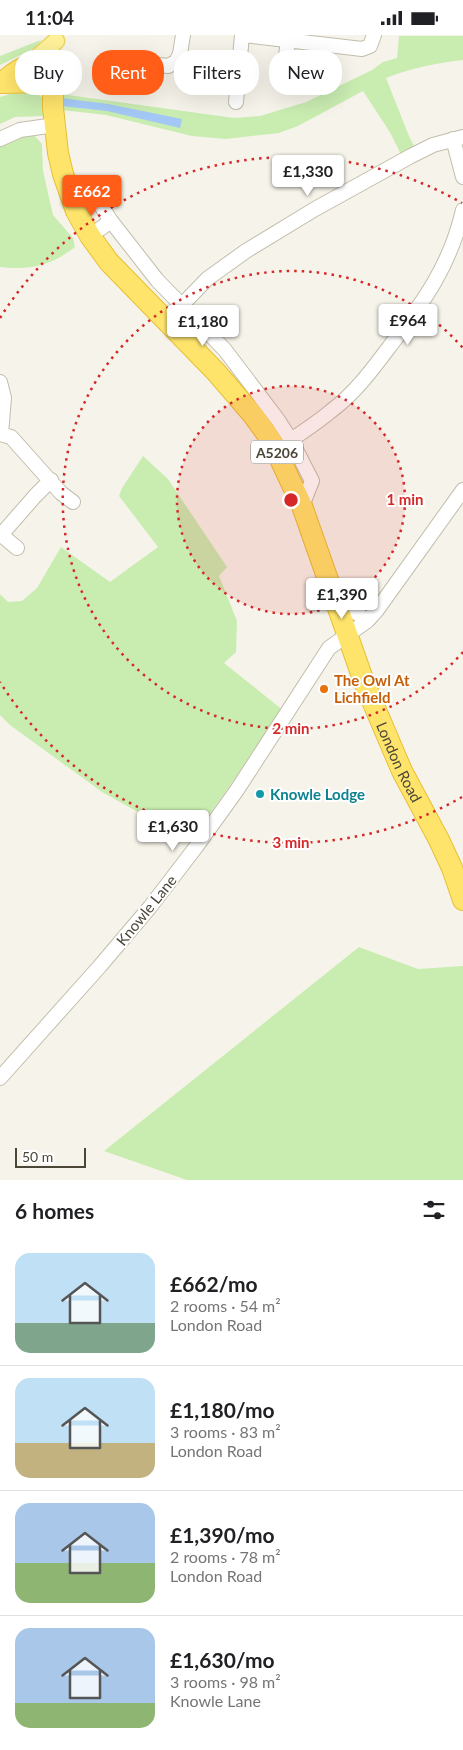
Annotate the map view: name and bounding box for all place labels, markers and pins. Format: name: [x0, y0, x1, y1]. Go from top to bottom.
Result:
pin: £1,330: [267, 155, 349, 197]
pin: £662: [62, 175, 122, 217]
pin: £964: [378, 303, 438, 346]
pin: £1,180: [162, 305, 244, 347]
centre of rings: [282, 491, 300, 509]
pin: £1,390: [301, 577, 383, 620]
place label: The Owl At Lichfield: [334, 671, 410, 706]
marker: The Owl At Lichfield: [318, 683, 330, 695]
place label: Knowle Lodge: [270, 785, 365, 803]
marker: Knowle Lodge: [254, 788, 266, 800]
pin: £1,630: [132, 809, 214, 852]

